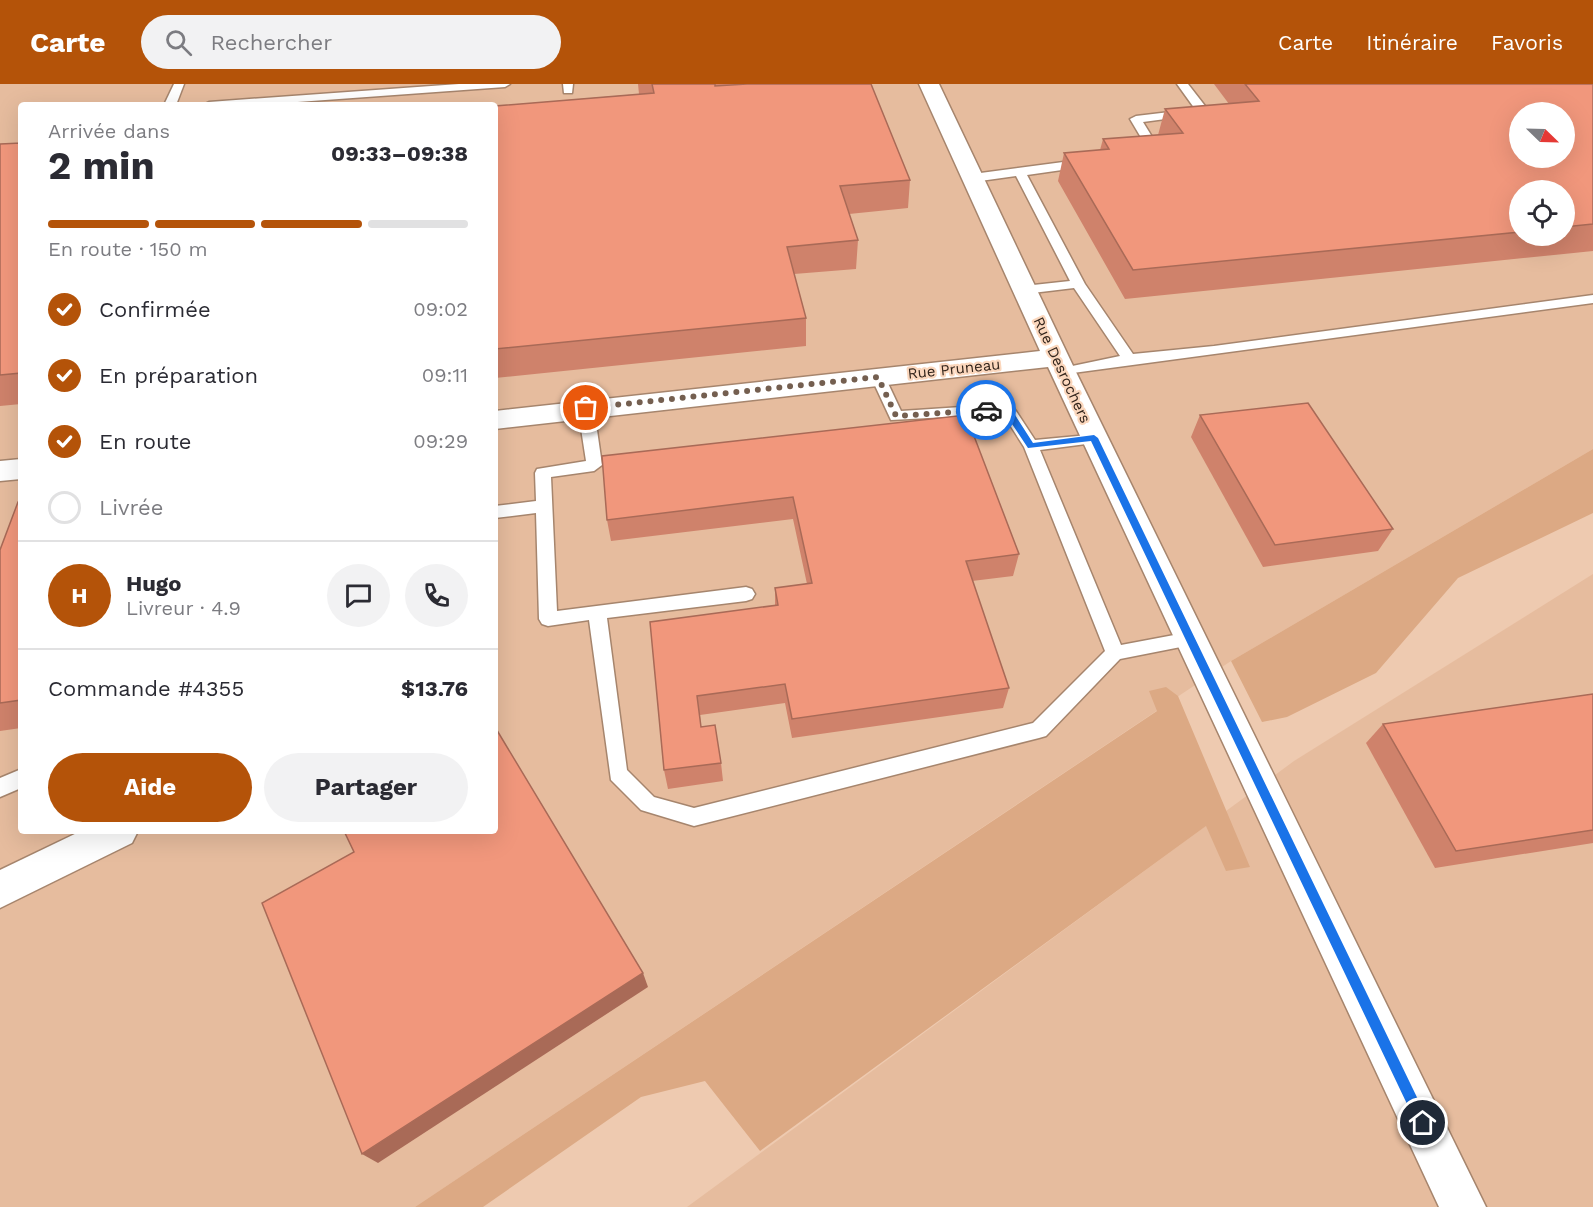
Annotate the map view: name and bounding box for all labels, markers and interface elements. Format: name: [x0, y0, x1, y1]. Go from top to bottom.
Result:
search box: [141, 15, 561, 69]
text: Carte: [30, 26, 105, 59]
icon: search: [162, 26, 195, 59]
text: Rechercher: [210, 30, 332, 55]
text: Carte: [1278, 30, 1333, 55]
text: Itinéraire: [1366, 30, 1458, 55]
text: Favoris: [1491, 30, 1563, 55]
north arrow: [1509, 102, 1575, 168]
map controls: [1509, 102, 1575, 246]
text: Arrivée dans: [48, 119, 170, 143]
text: 09:33–09:38: [331, 141, 468, 166]
text: 2 min: [48, 143, 155, 188]
button: locate: [1509, 180, 1575, 246]
text: En route · 150 m: [48, 237, 208, 261]
icon: check: [48, 293, 81, 326]
text: Confirmée: [99, 297, 211, 322]
text: 09:02: [413, 297, 468, 321]
street label: Rue Desrochers: [1030, 314, 1095, 426]
street label: Rue Pruneau: [907, 355, 1001, 383]
icon: check: [48, 359, 81, 392]
text: En préparation: [99, 363, 258, 388]
text: 09:11: [422, 363, 468, 387]
courier: [956, 380, 1016, 440]
pin: [560, 382, 611, 433]
icon: bag: [569, 391, 602, 424]
icon: car: [970, 394, 1003, 427]
icon: check: [48, 425, 81, 458]
text: En route: [99, 429, 191, 454]
text: 09:29: [413, 429, 468, 453]
text: Livrée: [99, 495, 163, 520]
button: chat: [327, 564, 390, 627]
button: phone: [405, 564, 468, 627]
text: Hugo: [126, 571, 181, 596]
text: H: [71, 583, 88, 608]
text: Livreur · 4.9: [126, 596, 241, 620]
text: Commande #4355: [48, 676, 244, 701]
text: $13.76: [401, 676, 468, 701]
button: Aide: [48, 753, 252, 822]
button: Partager: [264, 753, 468, 822]
pin: [1397, 1097, 1448, 1148]
icon: home: [1406, 1106, 1439, 1139]

